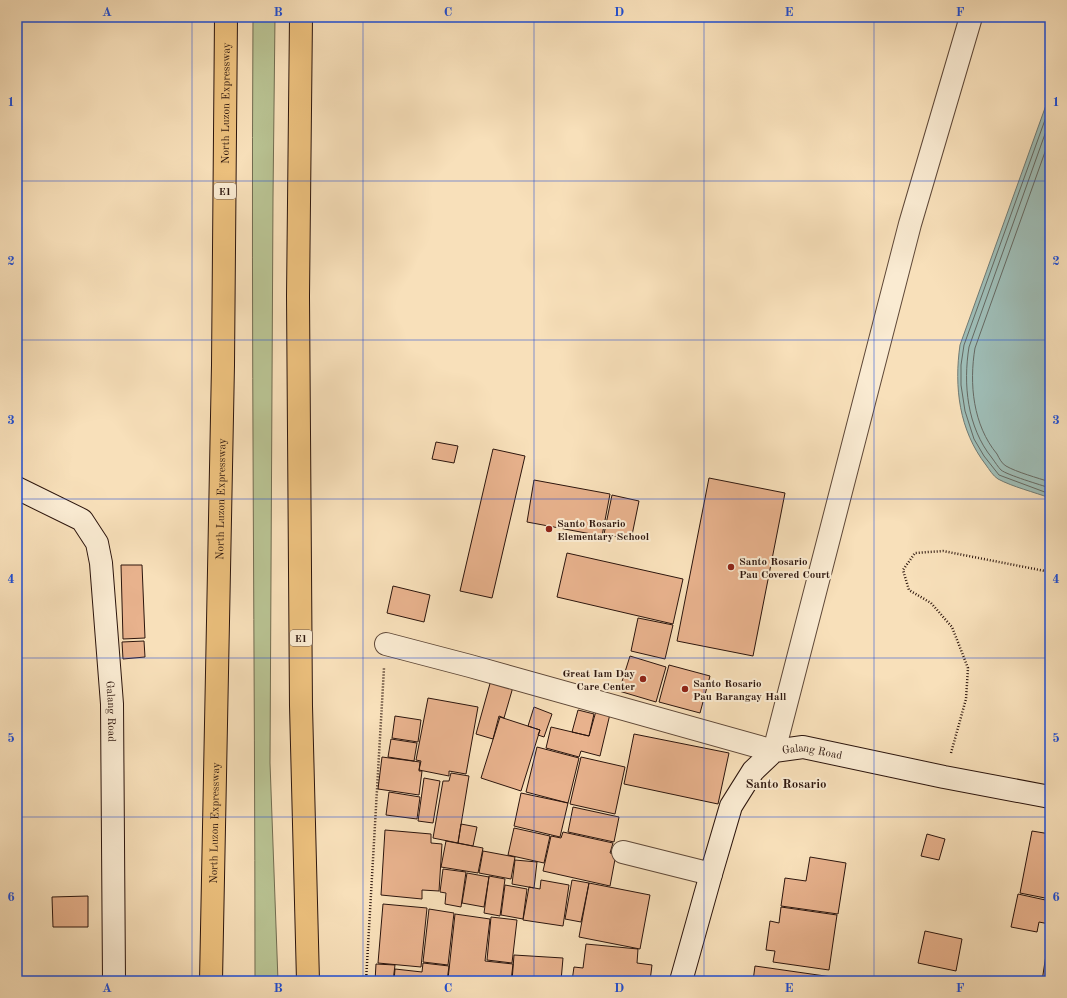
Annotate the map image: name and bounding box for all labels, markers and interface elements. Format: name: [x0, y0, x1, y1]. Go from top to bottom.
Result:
text: A: [102, 6, 112, 19]
text: B: [273, 6, 283, 19]
text: C: [444, 6, 452, 19]
text: D: [614, 6, 624, 19]
text: E: [785, 6, 794, 19]
text: F: [956, 6, 965, 19]
street label: North Luzon Expressway: [221, 42, 233, 164]
text: 1: [7, 96, 15, 109]
text: 1: [1052, 96, 1060, 109]
road number: E1: [214, 183, 236, 199]
text: 2: [7, 255, 15, 268]
text: 2: [1052, 255, 1060, 268]
text: 3: [7, 414, 15, 427]
text: 3: [1052, 414, 1060, 427]
street label: North Luzon Expressway: [215, 438, 229, 560]
place label: Santo Rosario Elementary School: [557, 519, 650, 543]
marker: Santo Rosario Elementary School: [544, 524, 554, 534]
place label: Santo Rosario Pau Covered Court: [739, 557, 830, 581]
marker: Santo Rosario Pau Covered Court: [726, 562, 736, 572]
text: 4: [7, 573, 15, 586]
text: 4: [1052, 573, 1060, 586]
road number: E1: [290, 630, 312, 646]
place label: Great Iam Day Care Center: [562, 669, 635, 693]
marker: Great Iam Day Care Center: [638, 674, 648, 684]
place label: Santo Rosario Pau Barangay Hall: [693, 679, 787, 703]
street label: Galang Road: [103, 680, 116, 742]
marker: Santo Rosario Pau Barangay Hall: [680, 684, 690, 694]
text: 5: [7, 732, 15, 745]
text: 5: [1052, 732, 1060, 745]
street label: Galang Road: [781, 743, 843, 762]
street label: North Luzon Expressway: [209, 762, 222, 884]
district label: Santo Rosario: [745, 778, 827, 791]
text: 6: [7, 891, 15, 904]
text: 6: [1052, 891, 1060, 904]
text: A: [102, 982, 112, 995]
text: B: [273, 982, 283, 995]
text: C: [444, 982, 452, 995]
text: D: [614, 982, 624, 995]
text: E: [785, 982, 794, 995]
text: F: [956, 982, 965, 995]

